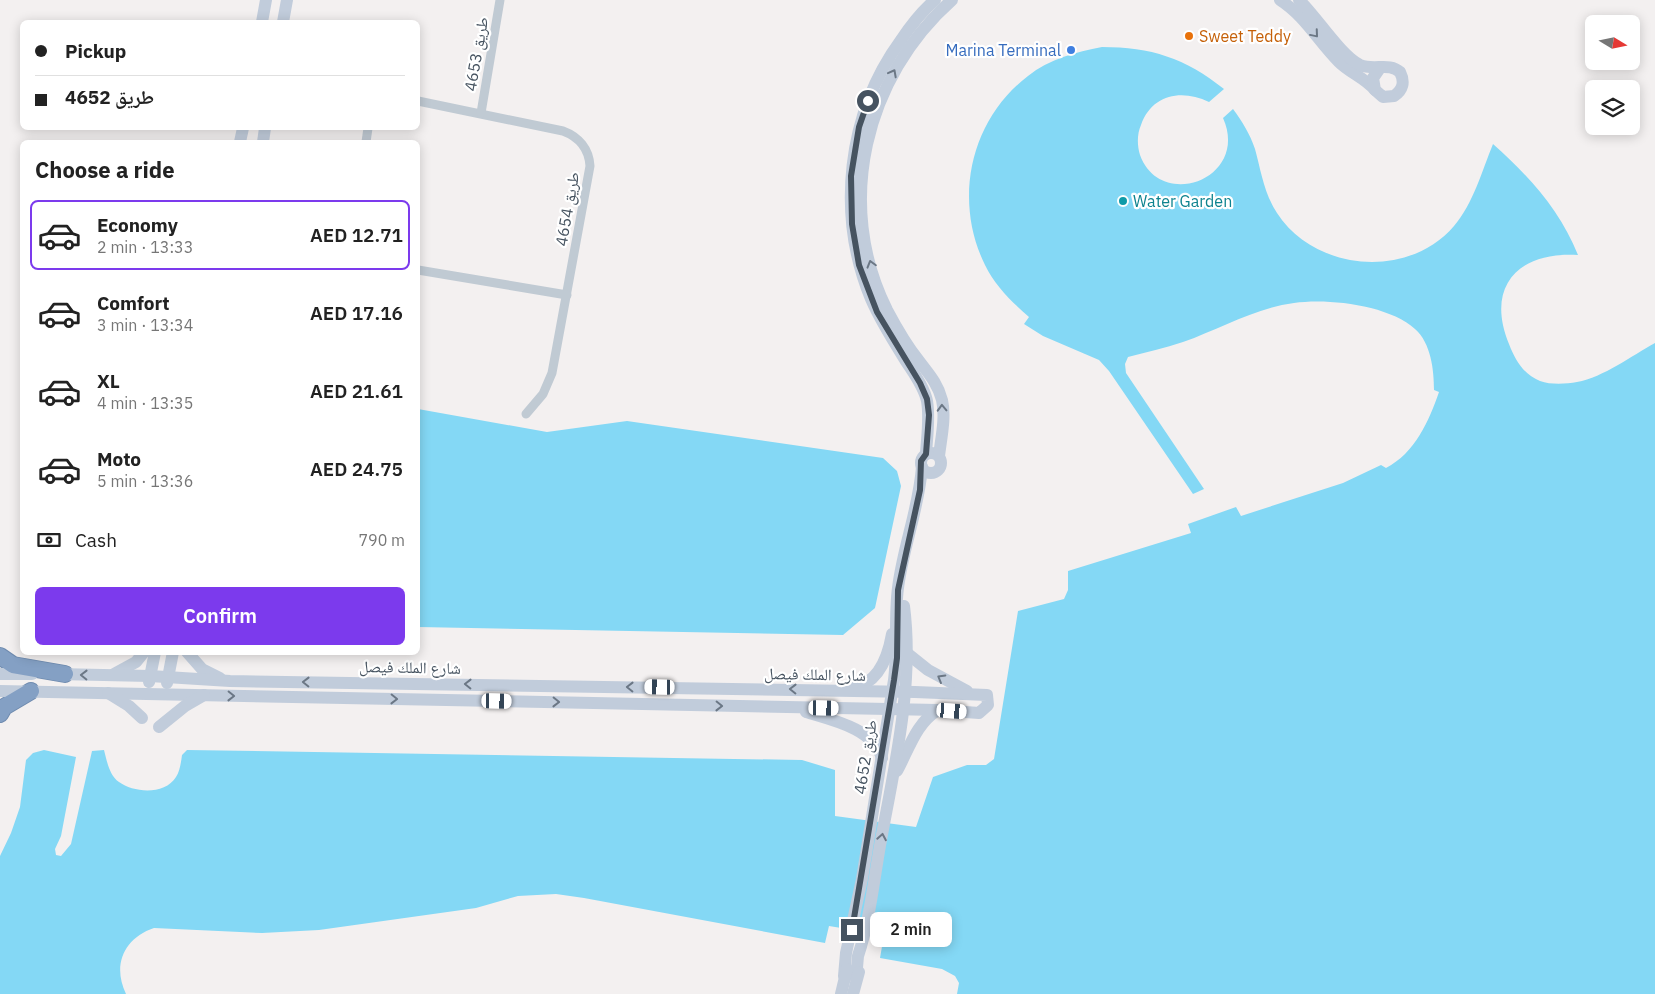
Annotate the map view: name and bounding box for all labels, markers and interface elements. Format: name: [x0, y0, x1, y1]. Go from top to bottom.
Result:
street label: طريق 4653: [460, 15, 493, 93]
north arrow: [1585, 15, 1640, 70]
map controls: [1585, 15, 1640, 135]
place label: Sweet Teddy: [1199, 26, 1291, 46]
one-way arrow: [1310, 28, 1319, 37]
marker: Sweet Teddy: [1183, 30, 1195, 42]
text: Pickup: [65, 39, 126, 63]
place label: Marina Terminal: [945, 40, 1061, 60]
marker: Marina Terminal: [1065, 44, 1077, 56]
one-way arrow: [887, 69, 897, 78]
button: layers: [1585, 80, 1640, 135]
text: طريق 4652: [65, 85, 154, 109]
route start: [857, 90, 879, 112]
text: Choose a ride: [35, 155, 175, 184]
street label: طريق 4654: [551, 170, 584, 248]
place label: Water Garden: [1133, 191, 1232, 211]
marker: Water Garden: [1117, 195, 1129, 207]
icon: car: [37, 213, 82, 258]
text: Economy: [97, 213, 178, 237]
text: AED 12.71: [310, 223, 403, 247]
text: 2 min · 13:33: [97, 237, 193, 257]
one-way arrow: [866, 261, 876, 269]
icon: car: [37, 291, 82, 336]
text: Comfort: [97, 291, 170, 315]
text: AED 17.16: [310, 301, 403, 325]
text: 3 min · 13:34: [97, 315, 193, 335]
icon: car: [37, 369, 82, 414]
text: XL: [97, 369, 120, 393]
text: AED 21.61: [310, 379, 403, 403]
text: 4 min · 13:35: [97, 393, 193, 413]
one-way arrow: [937, 404, 947, 412]
icon: car: [37, 447, 82, 492]
text: Moto: [97, 447, 141, 471]
text: AED 24.75: [310, 457, 403, 481]
text: 5 min · 13:36: [97, 471, 193, 491]
icon: cash: [35, 526, 63, 554]
text: Cash: [75, 528, 117, 552]
text: 790 m: [358, 530, 405, 550]
button: Confirm: [35, 587, 405, 645]
street label: شارع الملك فيصل: [359, 656, 461, 679]
street label: شارع الملك فيصل: [764, 663, 866, 686]
one-way arrow: [80, 670, 88, 680]
one-way arrow: [938, 675, 947, 685]
one-way arrow: [301, 677, 309, 687]
one-way arrow: [464, 679, 472, 689]
car: [644, 679, 675, 695]
one-way arrow: [626, 682, 634, 692]
one-way arrow: [789, 684, 796, 694]
one-way arrow: [228, 691, 236, 701]
car: [481, 693, 512, 709]
one-way arrow: [390, 694, 398, 704]
one-way arrow: [553, 697, 561, 708]
one-way arrow: [715, 700, 723, 711]
car: [808, 700, 839, 716]
car: [936, 702, 967, 720]
street label: طريق 4652: [849, 718, 882, 796]
one-way arrow: [876, 833, 886, 841]
callout: 2 min: [870, 912, 952, 948]
route end: [841, 919, 863, 941]
text: 2 min: [890, 919, 932, 939]

